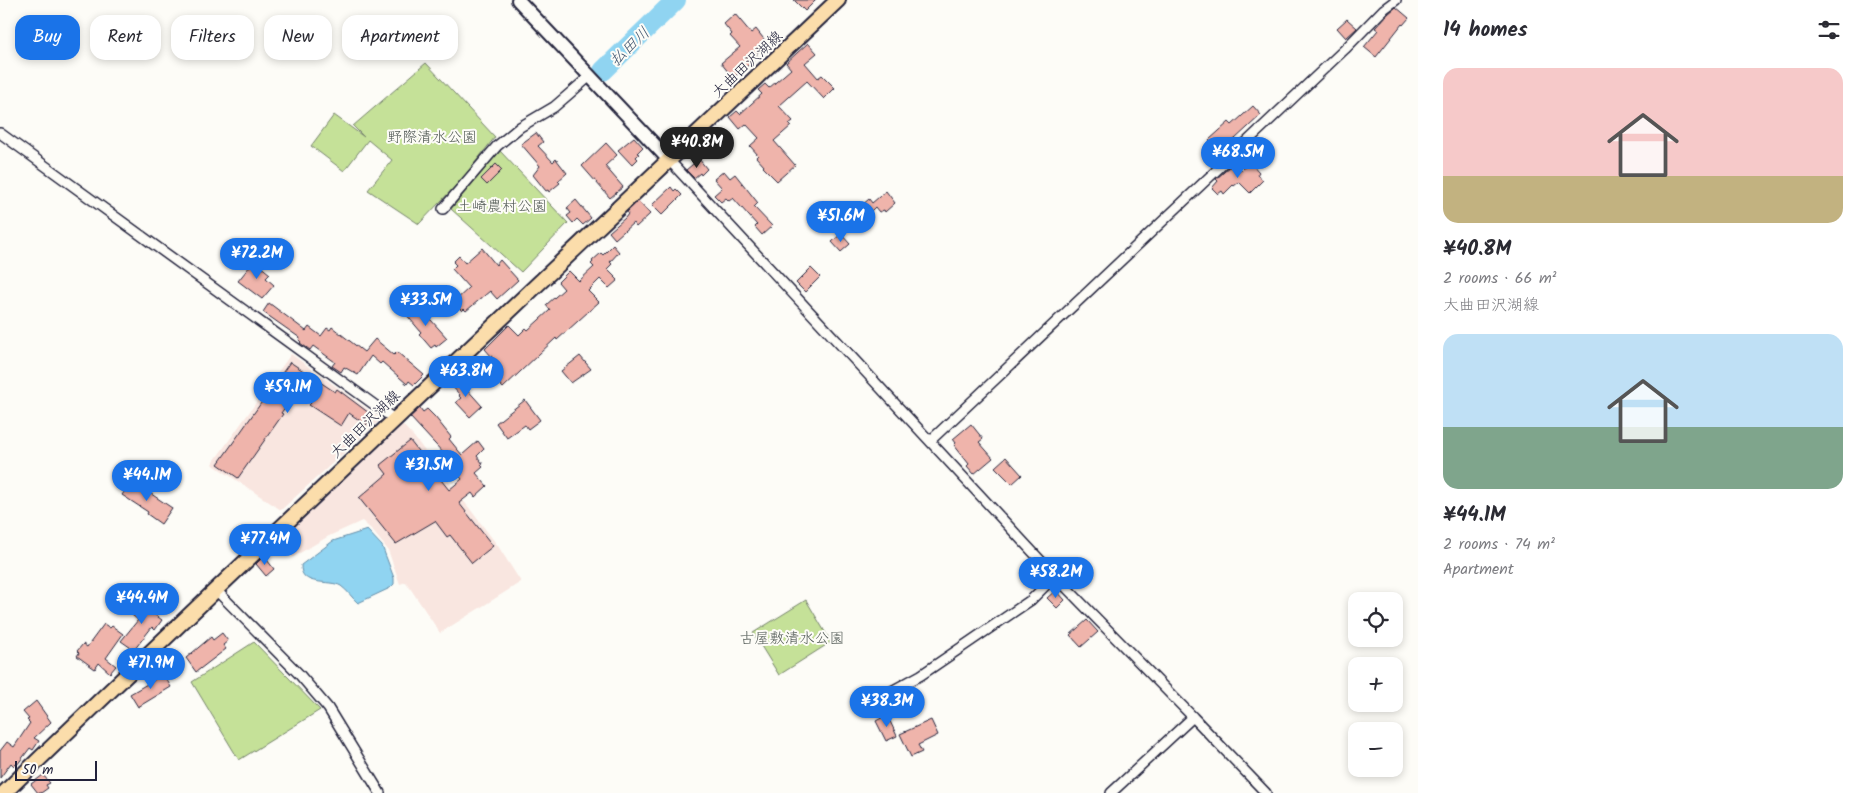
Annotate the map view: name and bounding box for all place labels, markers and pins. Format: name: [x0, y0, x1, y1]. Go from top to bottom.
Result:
pin: ¥40.8M: [656, 126, 738, 169]
pin: ¥68.5M: [1197, 136, 1279, 179]
pin: ¥51.6M: [800, 200, 882, 243]
pin: ¥72.2M: [216, 238, 298, 280]
pin: ¥33.5M: [385, 284, 467, 327]
pin: ¥63.8M: [425, 356, 507, 398]
pin: ¥59.1M: [247, 372, 329, 414]
pin: ¥31.5M: [388, 450, 470, 492]
pin: ¥44.1M: [106, 460, 188, 502]
pin: ¥77.4M: [224, 524, 306, 566]
pin: ¥58.2M: [1015, 556, 1097, 599]
pin: ¥44.4M: [101, 582, 183, 625]
pin: ¥71.9M: [110, 648, 192, 690]
pin: ¥38.3M: [846, 686, 928, 728]

